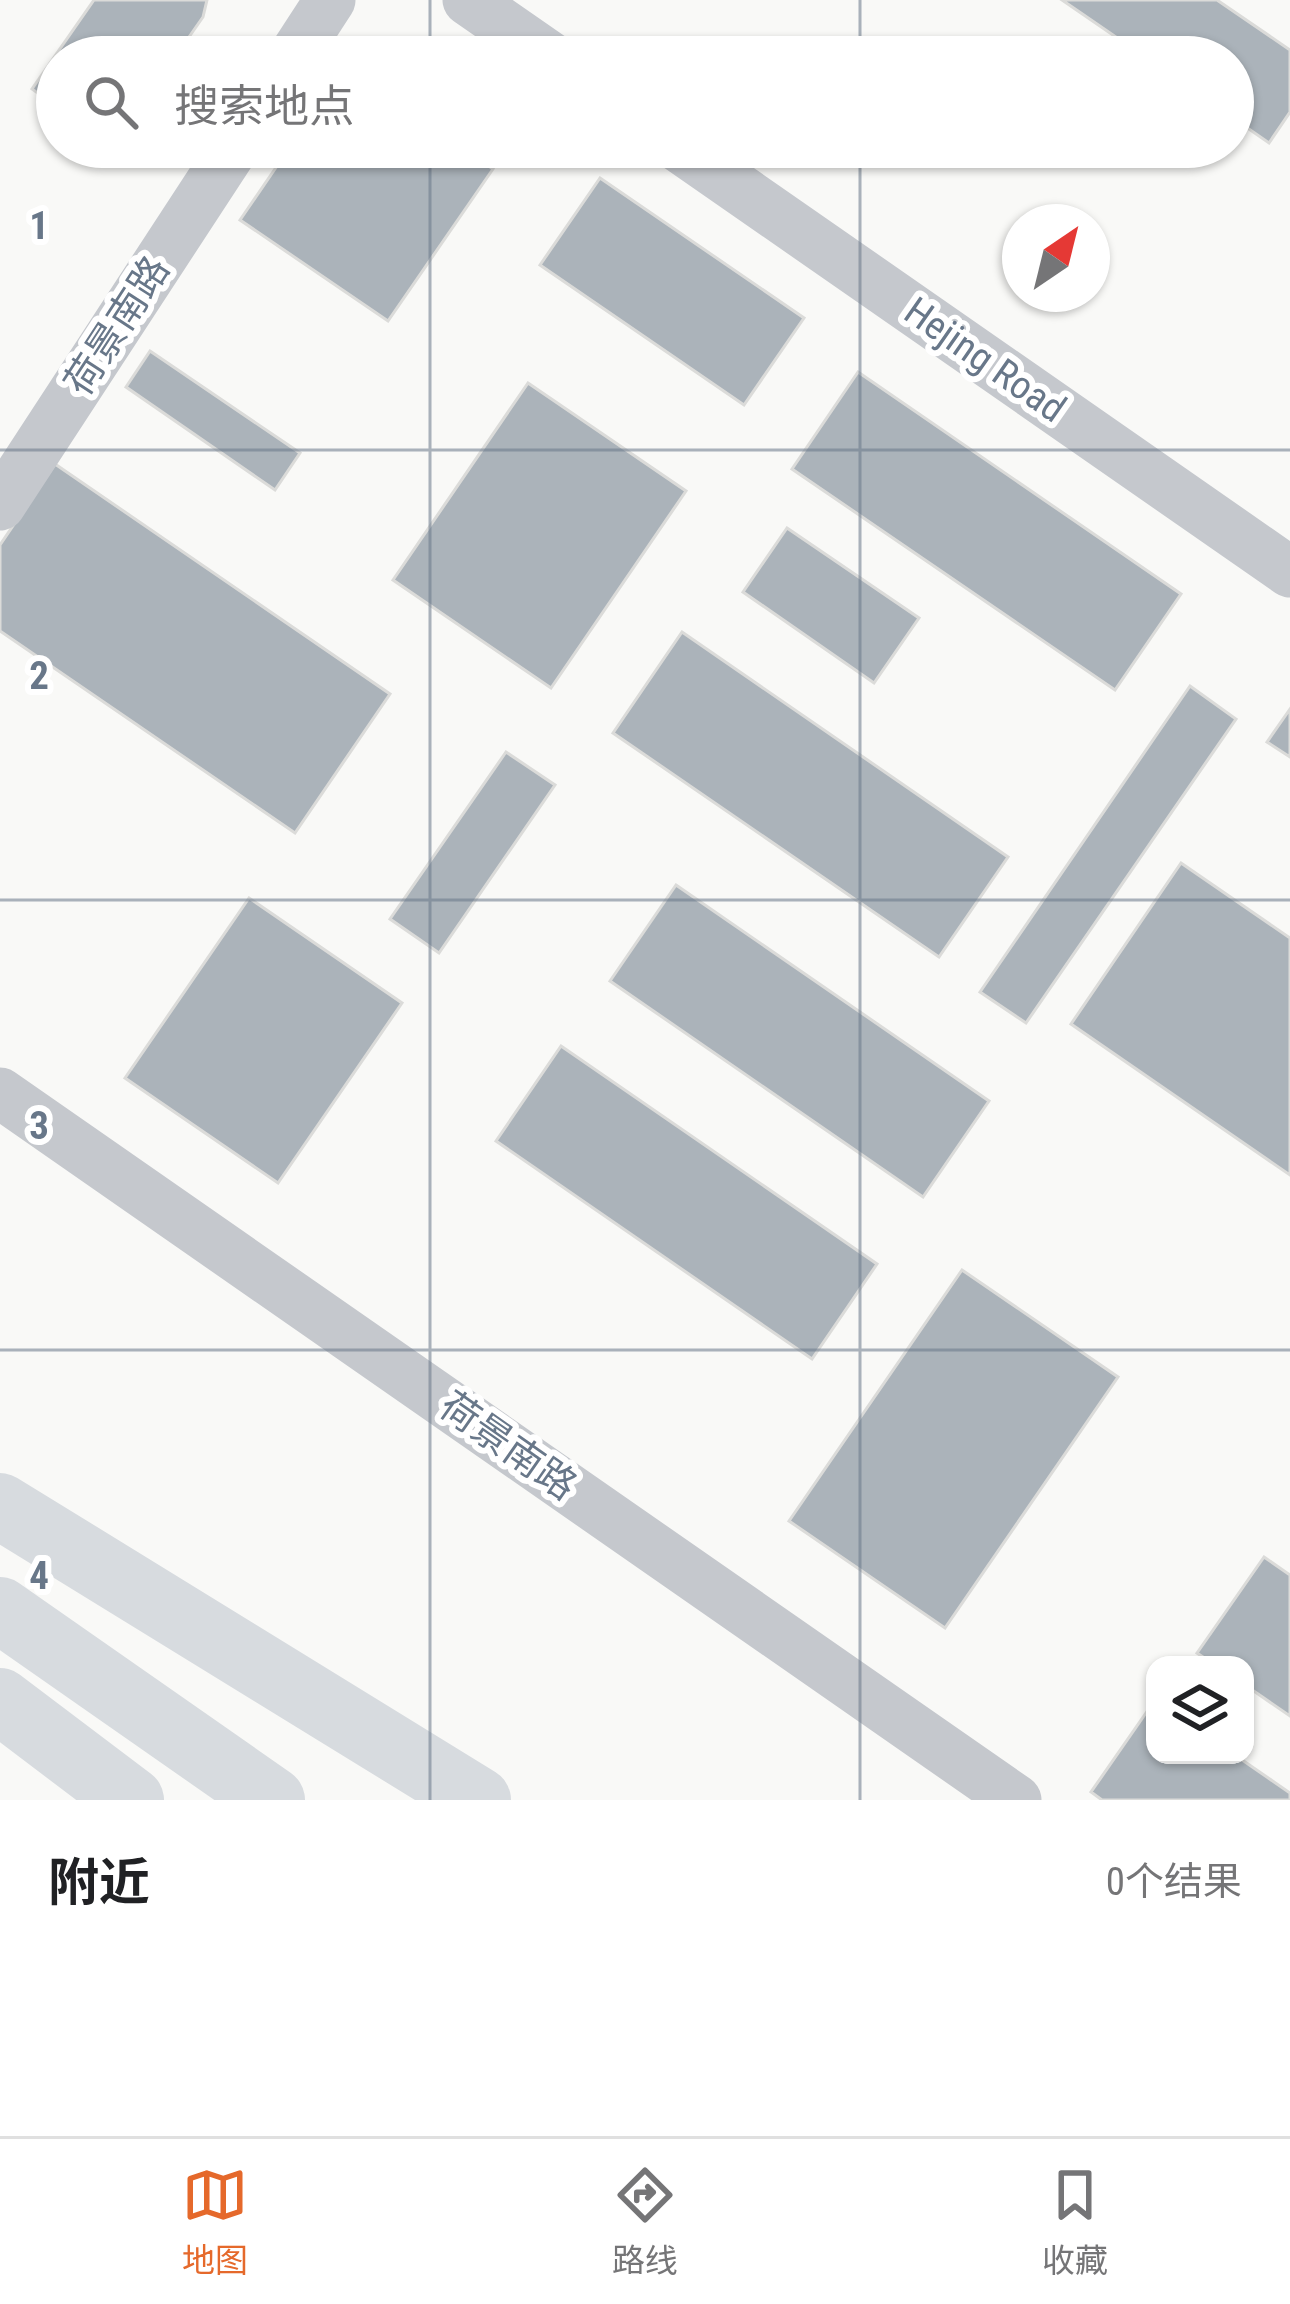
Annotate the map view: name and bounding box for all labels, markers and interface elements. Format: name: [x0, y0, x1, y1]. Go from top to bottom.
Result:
search box: [36, 36, 1254, 168]
icon: search: [78, 69, 144, 135]
text: 搜索地点: [174, 80, 354, 133]
text: 1: [29, 203, 49, 249]
north arrow: [1002, 204, 1110, 312]
street label: 荷景南路: [55, 248, 179, 404]
street label: Hejing Road: [896, 288, 1074, 432]
text: 2: [29, 653, 49, 699]
text: 3: [29, 1103, 49, 1149]
street label: 荷景南路: [431, 1382, 585, 1510]
text: 4: [29, 1553, 49, 1599]
map controls: [1146, 1656, 1254, 1764]
button: layers: [1146, 1656, 1254, 1764]
text: 附近: [48, 1853, 150, 1912]
text: 0个结果: [1106, 1859, 1242, 1905]
tab: 地图: [182, 2162, 248, 2282]
tab: 路线: [612, 2162, 678, 2282]
tab: 收藏: [1042, 2162, 1108, 2282]

